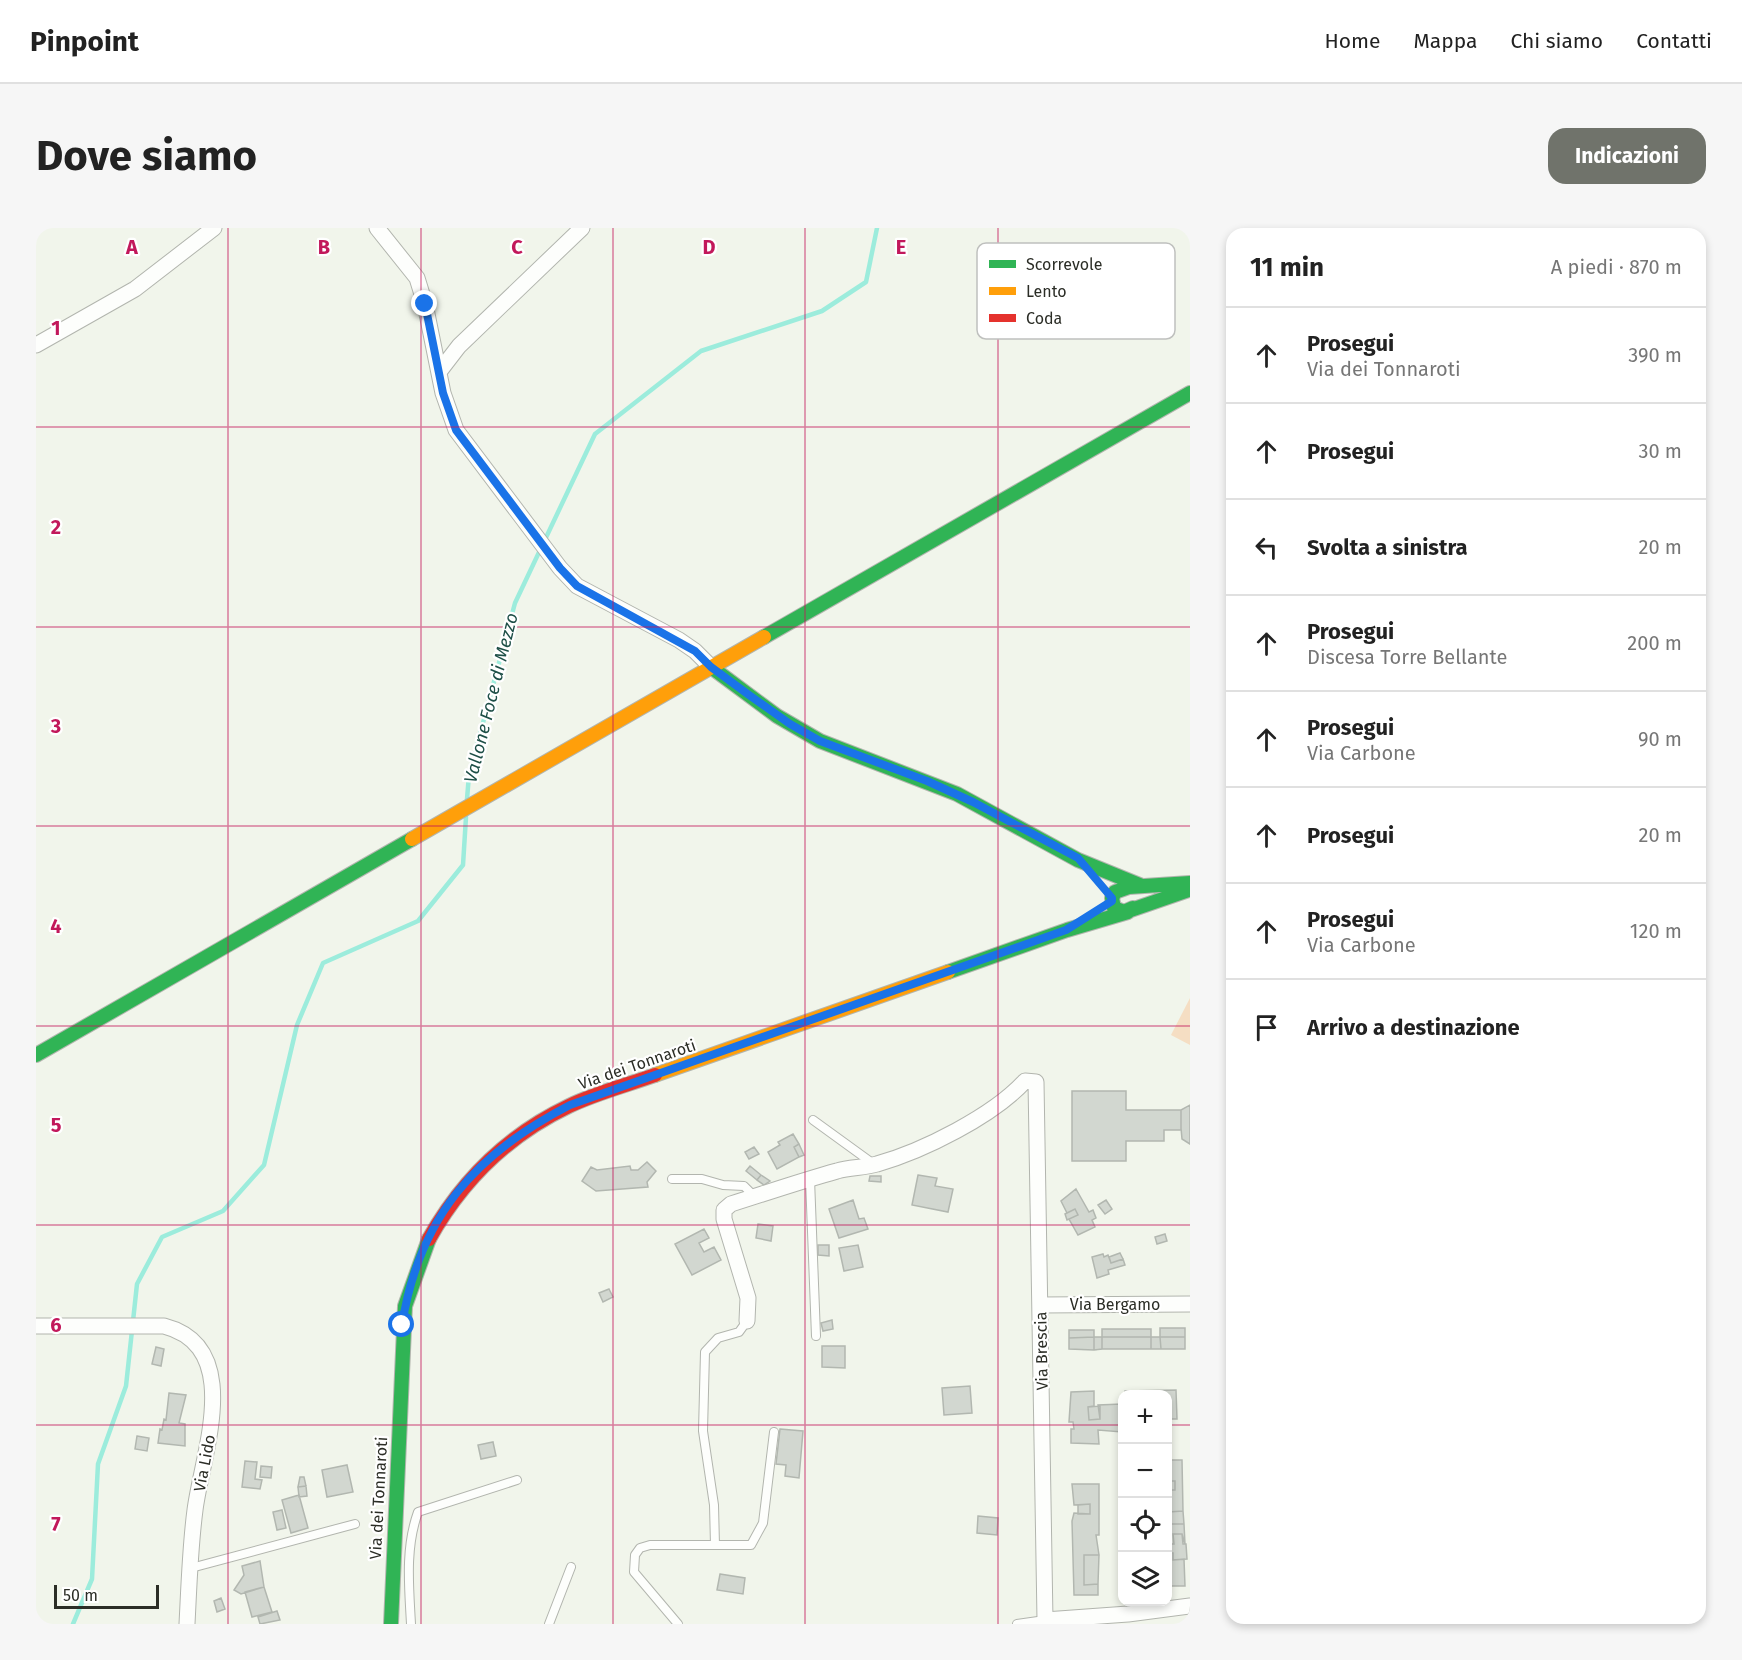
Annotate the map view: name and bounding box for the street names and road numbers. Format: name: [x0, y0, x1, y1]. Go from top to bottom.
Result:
street label: Via dei Tonnaroti: [576, 1035, 698, 1093]
street label: Via Bergamo: [1070, 1295, 1160, 1314]
street label: Via Brescia: [1031, 1311, 1052, 1391]
street label: Via Lido: [190, 1433, 219, 1493]
street label: Via dei Tonnaroti: [366, 1436, 391, 1560]

